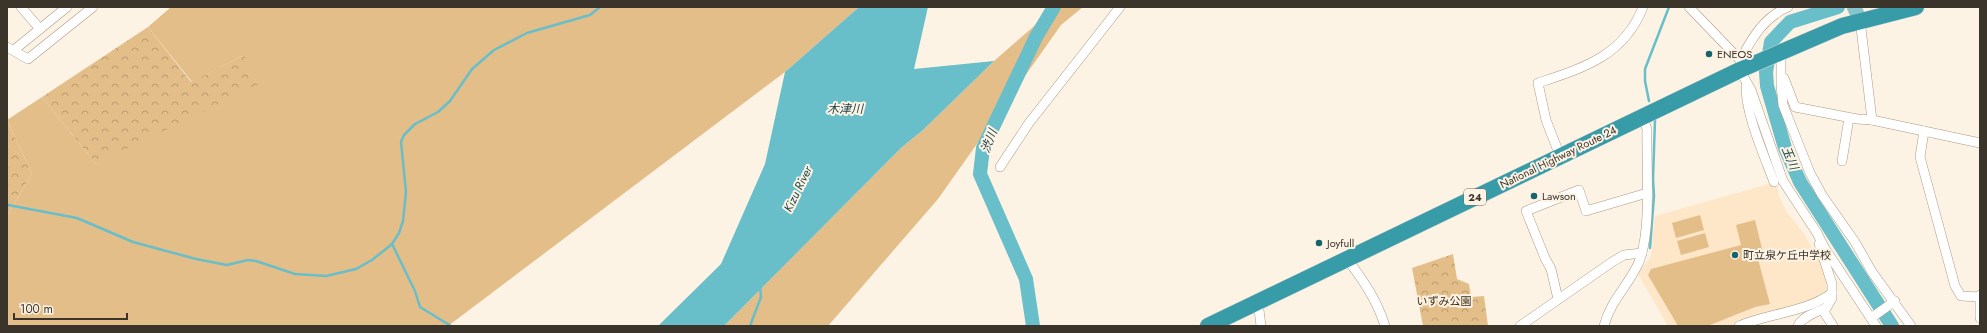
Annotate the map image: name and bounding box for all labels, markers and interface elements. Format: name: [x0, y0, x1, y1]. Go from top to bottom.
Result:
place label: ENEOS: [1717, 46, 1752, 62]
marker: ENEOS: [1704, 49, 1714, 59]
water label: 木津川: [827, 100, 865, 118]
street label: National Highway Route 24: [1497, 121, 1620, 192]
water label: 渋川: [976, 125, 1002, 155]
water label: 玉川: [1777, 143, 1804, 174]
water label: Kizu River: [779, 162, 817, 215]
place label: Lawson: [1542, 188, 1576, 204]
road number: 24: [1464, 189, 1486, 205]
marker: Lawson: [1529, 191, 1539, 201]
place label: Joyfull: [1325, 235, 1354, 251]
marker: Joyfull: [1314, 238, 1324, 248]
place label: 町立泉ケ丘中学校: [1743, 247, 1831, 263]
marker: 町立泉ケ丘中学校: [1730, 250, 1740, 260]
park label: いずみ公園: [1417, 293, 1472, 309]
scale bar: [14, 295, 127, 321]
text: 100 m: [20, 300, 53, 318]

